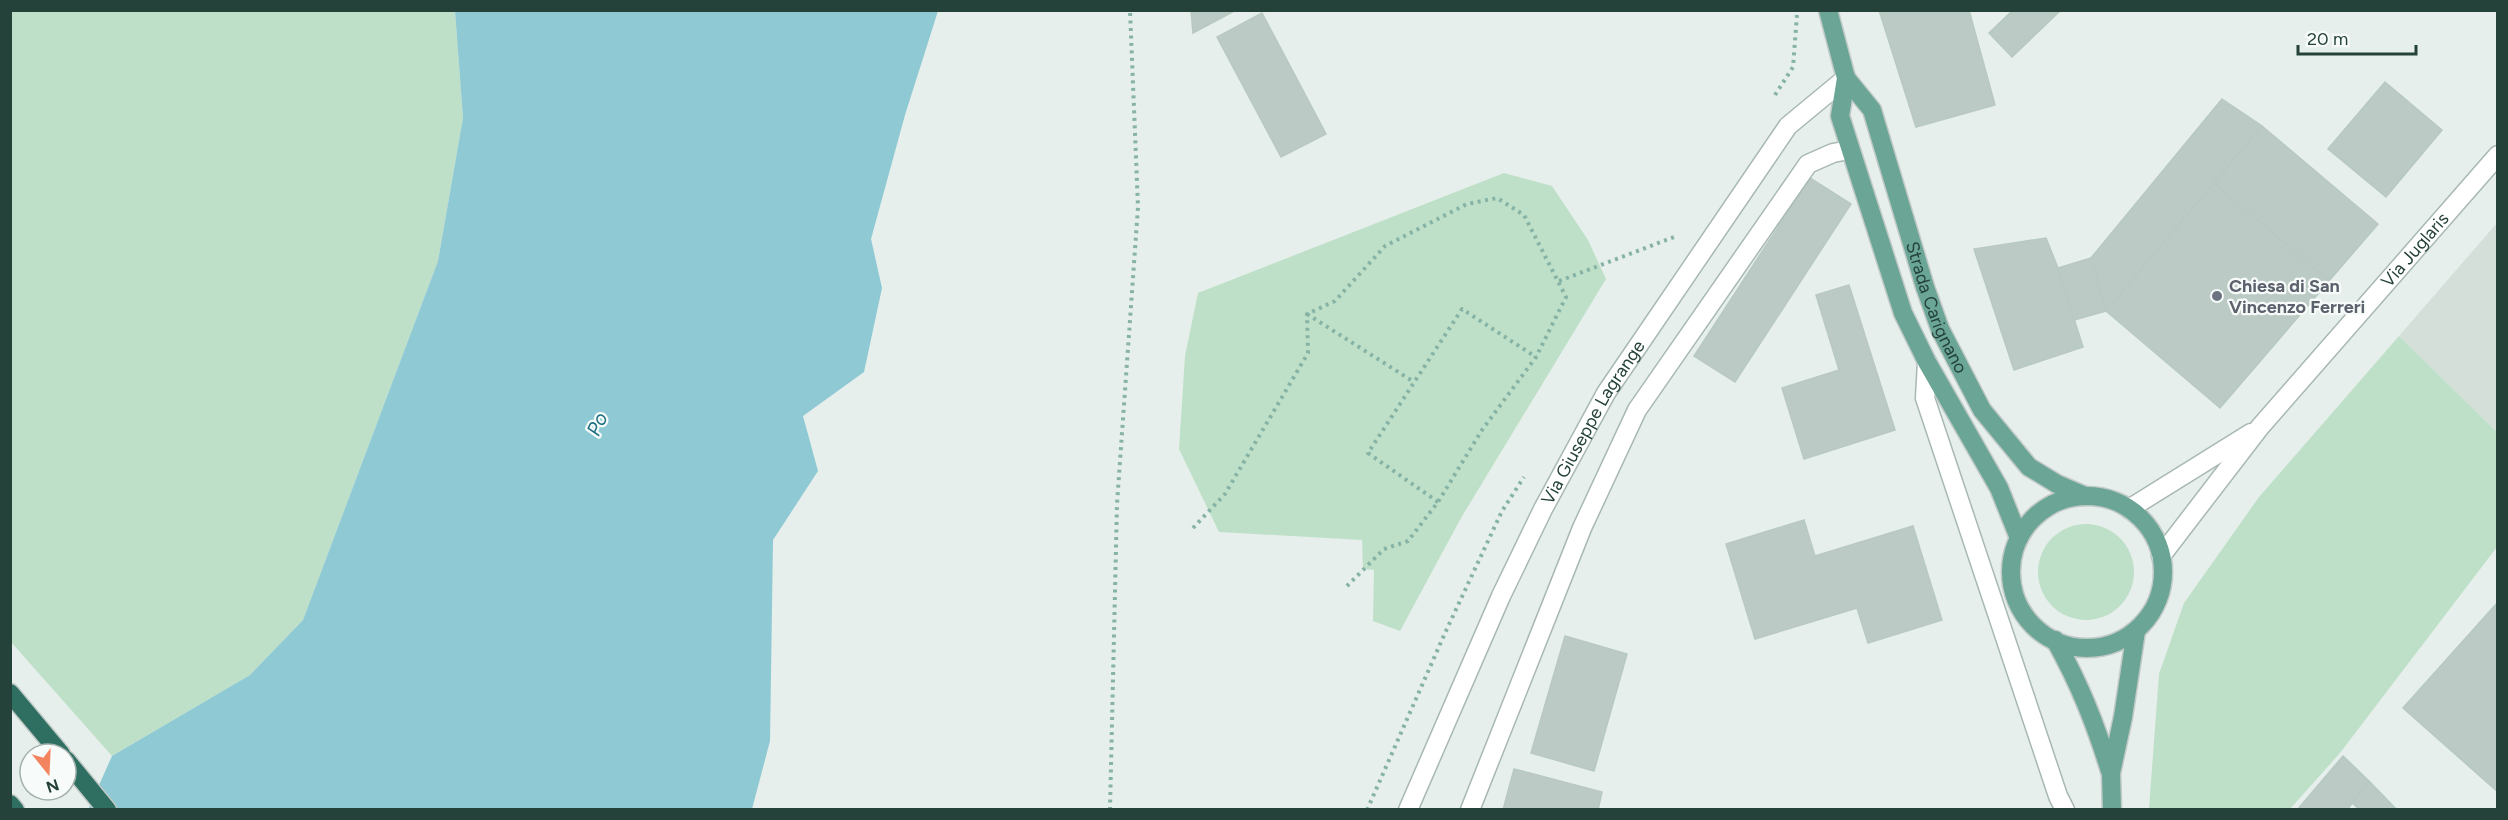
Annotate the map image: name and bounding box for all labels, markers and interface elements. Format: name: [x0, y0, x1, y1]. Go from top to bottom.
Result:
scale bar: [2298, 18, 2416, 56]
text: 20 m: [2307, 28, 2348, 50]
street label: Via Juglaris: [2376, 208, 2454, 292]
street label: Strada Carignano: [1901, 239, 1972, 377]
place label: Chiesa di San Vincenzo Ferreri: [2229, 275, 2365, 318]
marker: Chiesa di San Vincenzo Ferreri: [2210, 289, 2224, 303]
street label: Via Giuseppe Lagrange: [1536, 336, 1650, 508]
water label: Po: [581, 408, 613, 439]
north arrow: [18, 742, 78, 802]
text: N: [44, 775, 61, 797]

